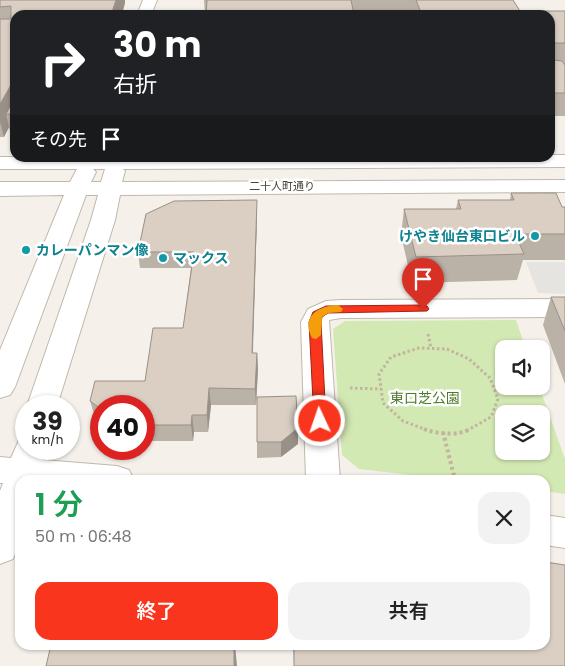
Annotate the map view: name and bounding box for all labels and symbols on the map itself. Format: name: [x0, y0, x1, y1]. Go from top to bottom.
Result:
street label: 二十人町通り: [249, 178, 315, 194]
place label: けやき仙台東口ビル: [399, 226, 525, 246]
marker: けやき仙台東口ビル: [529, 230, 541, 242]
place label: カレーパンマン像: [36, 240, 149, 260]
marker: カレーパンマン像: [20, 244, 32, 256]
place label: マックス: [173, 248, 229, 268]
marker: マックス: [157, 252, 169, 264]
pin: [402, 258, 444, 309]
park label: 東口芝公園: [390, 388, 460, 408]
position arrow: [293, 394, 345, 446]
speed limit sign: 40: [90, 395, 155, 460]

